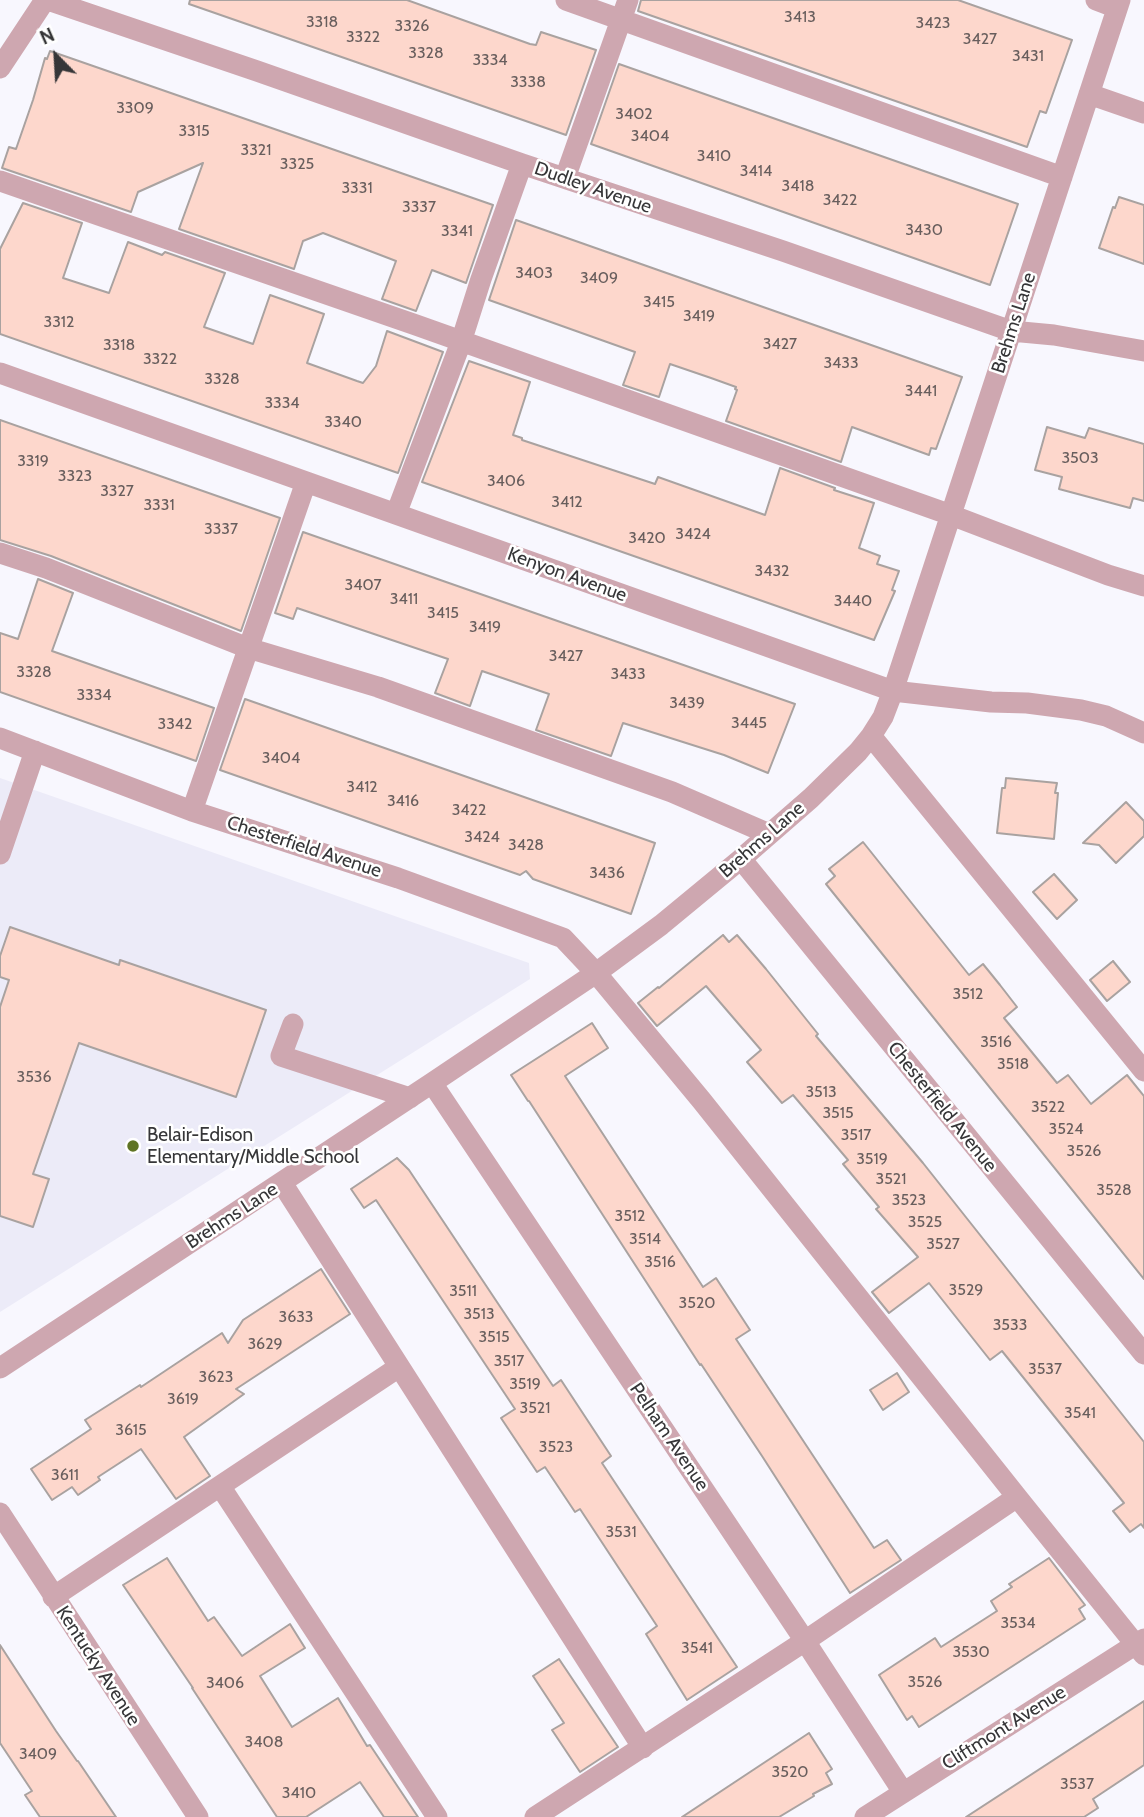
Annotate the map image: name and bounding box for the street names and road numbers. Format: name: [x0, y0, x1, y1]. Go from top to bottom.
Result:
street label: Dudley Avenue: [531, 157, 655, 219]
street label: Brehms Lane: [987, 270, 1041, 376]
street label: Kenyon Avenue: [504, 543, 630, 607]
street label: Brehms Lane: [715, 797, 809, 883]
street label: Chesterfield Avenue: [224, 811, 384, 883]
street label: Chesterfield Avenue: [882, 1037, 1002, 1177]
street label: Brehms Lane: [182, 1178, 282, 1254]
street label: Pelham Avenue: [624, 1379, 714, 1495]
street label: Kentucky Avenue: [51, 1602, 145, 1730]
street label: Cliftmont Avenue: [938, 1681, 1070, 1775]

